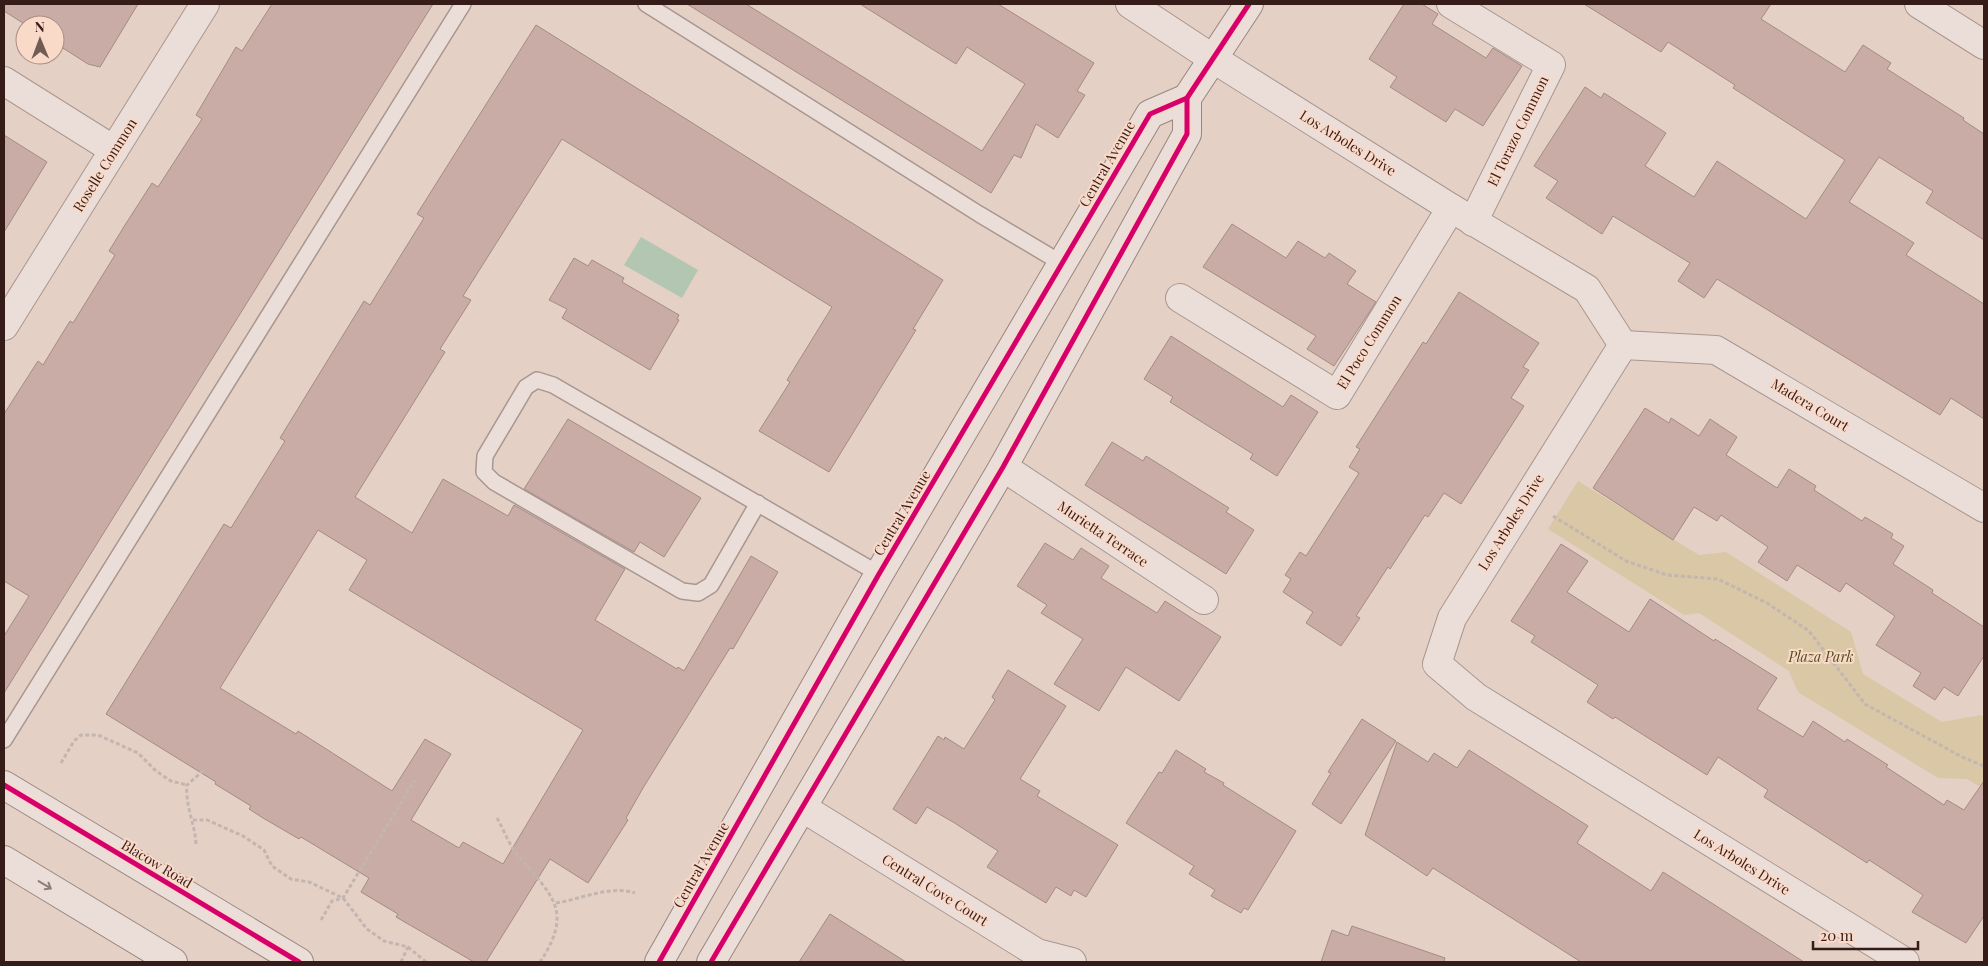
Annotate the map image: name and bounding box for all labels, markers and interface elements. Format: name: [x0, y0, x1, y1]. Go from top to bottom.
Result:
north arrow: [15, 15, 65, 65]
text: N: [35, 17, 45, 36]
street label: El Torazo Common: [1483, 72, 1553, 189]
street label: Los Arboles Drive: [1296, 105, 1400, 180]
street label: Roselle Common: [68, 114, 141, 215]
street label: Central Avenue: [1074, 117, 1139, 210]
street label: El Poco Common: [1332, 290, 1406, 393]
street label: Madera Court: [1768, 374, 1854, 436]
street label: Central Avenue: [869, 467, 935, 559]
street label: Los Arboles Drive: [1473, 470, 1548, 574]
street label: Murietta Terrace: [1054, 496, 1152, 571]
park label: Plaza Park: [1787, 647, 1854, 666]
street label: Central Avenue: [668, 818, 733, 911]
street label: Los Arboles Drive: [1690, 824, 1794, 899]
street label: Blacow Road: [118, 835, 196, 892]
street label: Central Cove Court: [879, 849, 993, 930]
one-way arrow: [38, 881, 52, 891]
scale bar: [1813, 918, 1918, 950]
text: 20 m: [1820, 925, 1854, 945]

